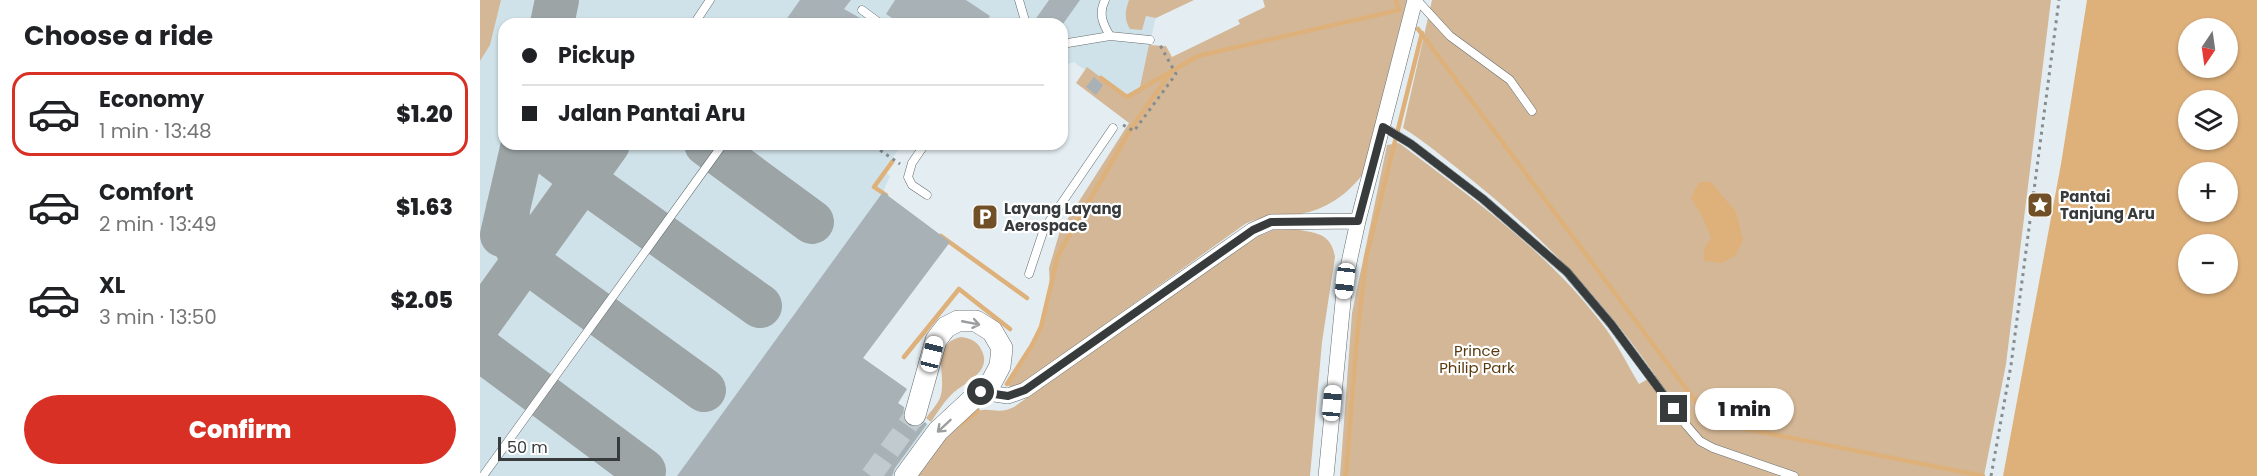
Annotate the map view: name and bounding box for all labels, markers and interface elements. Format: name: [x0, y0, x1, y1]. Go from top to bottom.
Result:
text: Choose a ride: [24, 17, 213, 54]
north arrow: [2178, 18, 2238, 78]
map controls: [2178, 18, 2238, 294]
text: Pickup: [558, 40, 635, 71]
text: Economy: [99, 84, 204, 115]
icon: car: [27, 87, 81, 141]
button: layers: [2178, 90, 2238, 150]
text: Jalan Pantai Aru: [558, 98, 746, 129]
text: $1.20: [396, 99, 453, 130]
text: 1 min · 13:48: [99, 117, 212, 145]
button: +: [2178, 162, 2238, 222]
text: Comfort: [99, 177, 193, 208]
icon: car: [27, 180, 81, 234]
place label: Pantai Tanjung Aru: [2060, 186, 2155, 224]
place icon: Pantai Tanjung Aru: [2025, 190, 2055, 220]
text: $1.63: [396, 192, 453, 223]
place label: Layang Layang Aerospace: [1004, 198, 1122, 236]
parking icon: Layang Layang Aerospace: [970, 202, 1000, 232]
text: 2 min · 13:49: [99, 210, 217, 238]
button: −: [2178, 234, 2238, 294]
car: [1334, 262, 1356, 300]
text: XL: [99, 270, 125, 301]
icon: car: [27, 273, 81, 327]
text: $2.05: [390, 285, 453, 316]
text: 3 min · 13:50: [99, 303, 217, 331]
one-way arrow: [961, 317, 980, 328]
car: [919, 334, 945, 374]
park label: Prince Philip Park: [1439, 340, 1515, 378]
route start: [967, 378, 994, 405]
car: [1321, 384, 1343, 422]
callout: 1 min: [1695, 388, 1794, 430]
button: Confirm: [24, 395, 456, 464]
route end: [1660, 395, 1687, 422]
text: 1 min: [1718, 395, 1771, 423]
one-way arrow: [937, 419, 952, 433]
scale bar: [498, 434, 620, 462]
text: 50 m: [507, 436, 548, 459]

